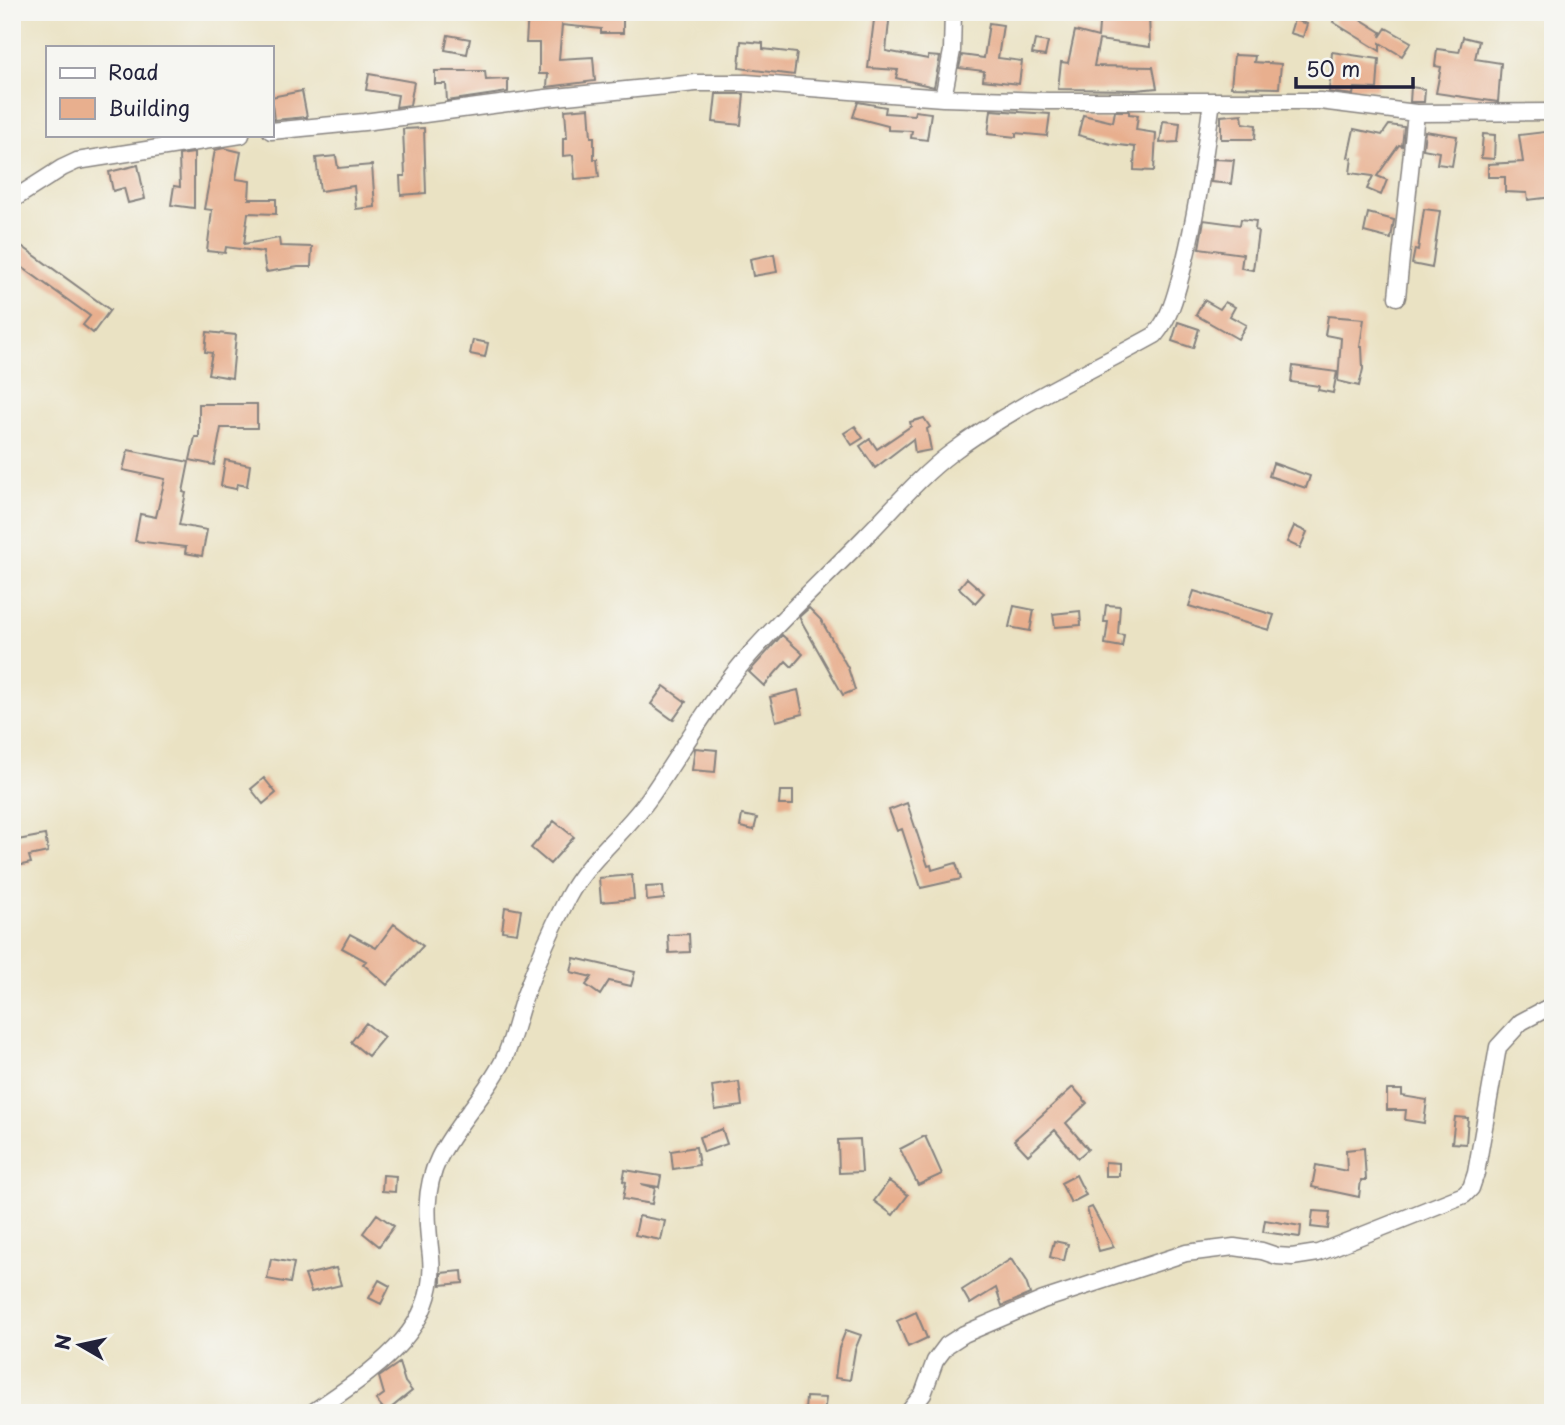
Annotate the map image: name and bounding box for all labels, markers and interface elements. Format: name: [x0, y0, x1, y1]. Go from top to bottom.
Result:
legend: [46, 46, 273, 136]
scale bar: [1296, 46, 1413, 90]
text: 50 m: [1306, 52, 1360, 84]
text: Road: [108, 55, 159, 87]
text: Building: [108, 91, 190, 123]
north arrow: [46, 1310, 116, 1380]
text: N: [47, 1333, 77, 1352]

